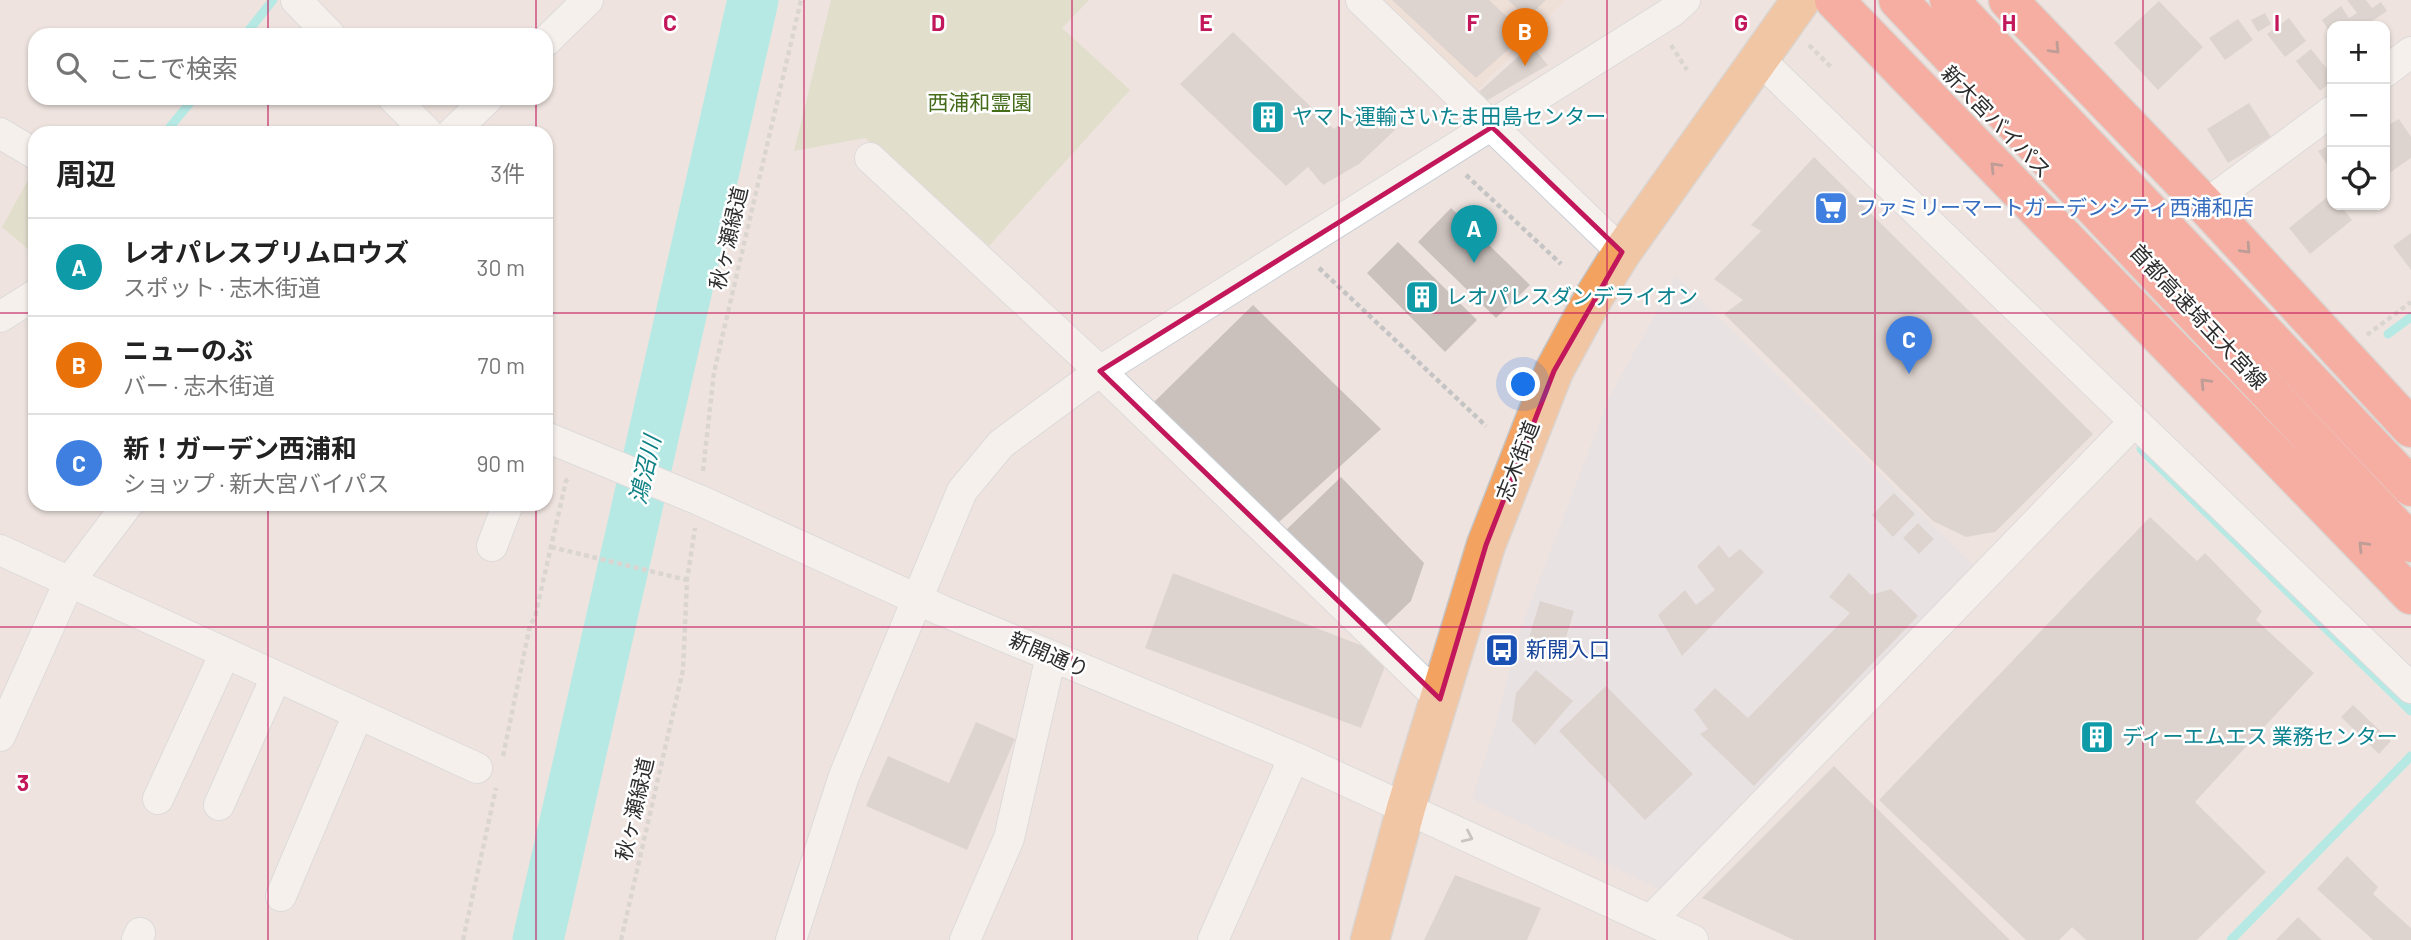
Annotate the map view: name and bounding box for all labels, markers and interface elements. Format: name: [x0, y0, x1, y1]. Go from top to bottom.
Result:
text: C: [663, 8, 677, 36]
text: D: [931, 8, 945, 36]
text: E: [1199, 8, 1213, 36]
text: F: [1467, 8, 1480, 36]
pin: B: [1502, 8, 1548, 66]
text: G: [1734, 8, 1748, 36]
text: H: [2002, 8, 2016, 36]
text: I: [2274, 8, 2280, 36]
map controls: [2327, 21, 2390, 210]
button: +: [2327, 21, 2390, 84]
search box: [28, 28, 553, 105]
one-way arrow: [2047, 41, 2060, 54]
icon: search: [52, 48, 90, 86]
text: ここで検索: [108, 52, 238, 83]
street label: 新大宮バイパス: [1937, 60, 2057, 182]
button: −: [2327, 84, 2390, 147]
park label: 西浦和霊園: [928, 89, 1033, 114]
building icon: ヤマト運輸さいたま田島センター: [1249, 98, 1287, 136]
place label: ヤマト運輸さいたま田島センター: [1292, 103, 1606, 128]
button: locate: [2327, 147, 2390, 210]
text: 周辺: [56, 155, 116, 191]
text: 3件: [490, 159, 525, 187]
one-way arrow: [1991, 162, 2004, 175]
street label: 秋ヶ瀬緑道: [704, 184, 752, 292]
supermarket icon: ファミリーマートガーデンシティ西浦和店: [1812, 189, 1850, 227]
place label: ファミリーマートガーデンシティ西浦和店: [1856, 194, 2254, 219]
pin: A: [1451, 205, 1497, 263]
text: レオパレスプリムロウズ: [123, 236, 409, 267]
street label: 首都高速埼玉大宮線: [2126, 238, 2273, 394]
one-way arrow: [2238, 241, 2250, 254]
text: A: [71, 253, 87, 281]
text: 30 m: [477, 253, 525, 281]
text: スポット · 志木街道: [123, 273, 321, 301]
building icon: レオパレスダンデライオン: [1403, 278, 1441, 316]
place label: レオパレスダンデライオン: [1446, 283, 1698, 308]
pin: C: [1886, 316, 1932, 374]
text: ニューのぶ: [123, 334, 253, 365]
text: B: [72, 351, 86, 379]
text: 70 m: [478, 351, 525, 379]
your location: [1506, 367, 1540, 401]
text: バー · 志木街道: [123, 371, 275, 399]
one-way arrow: [2200, 378, 2213, 391]
street label: 志木街道: [1490, 417, 1543, 504]
water label: 鴻沼川: [623, 430, 666, 507]
text: 新！ガーデン西浦和: [123, 432, 357, 463]
text: C: [72, 449, 86, 477]
text: 90 m: [476, 449, 525, 477]
text: ショップ · 新大宮バイパス: [123, 469, 390, 497]
one-way arrow: [2359, 541, 2372, 554]
street label: 新開通り: [1006, 626, 1093, 682]
bus stop icon: 新開入口: [1483, 631, 1521, 669]
place label: 新開入口: [1526, 636, 1610, 661]
building icon: ディーエムエス 業務センター: [2078, 718, 2116, 756]
place label: ディーエムエス 業務センター: [2122, 723, 2398, 748]
street label: 秋ヶ瀬緑道: [610, 755, 658, 863]
text: 3: [17, 768, 29, 796]
one-way arrow: [1461, 829, 1473, 843]

